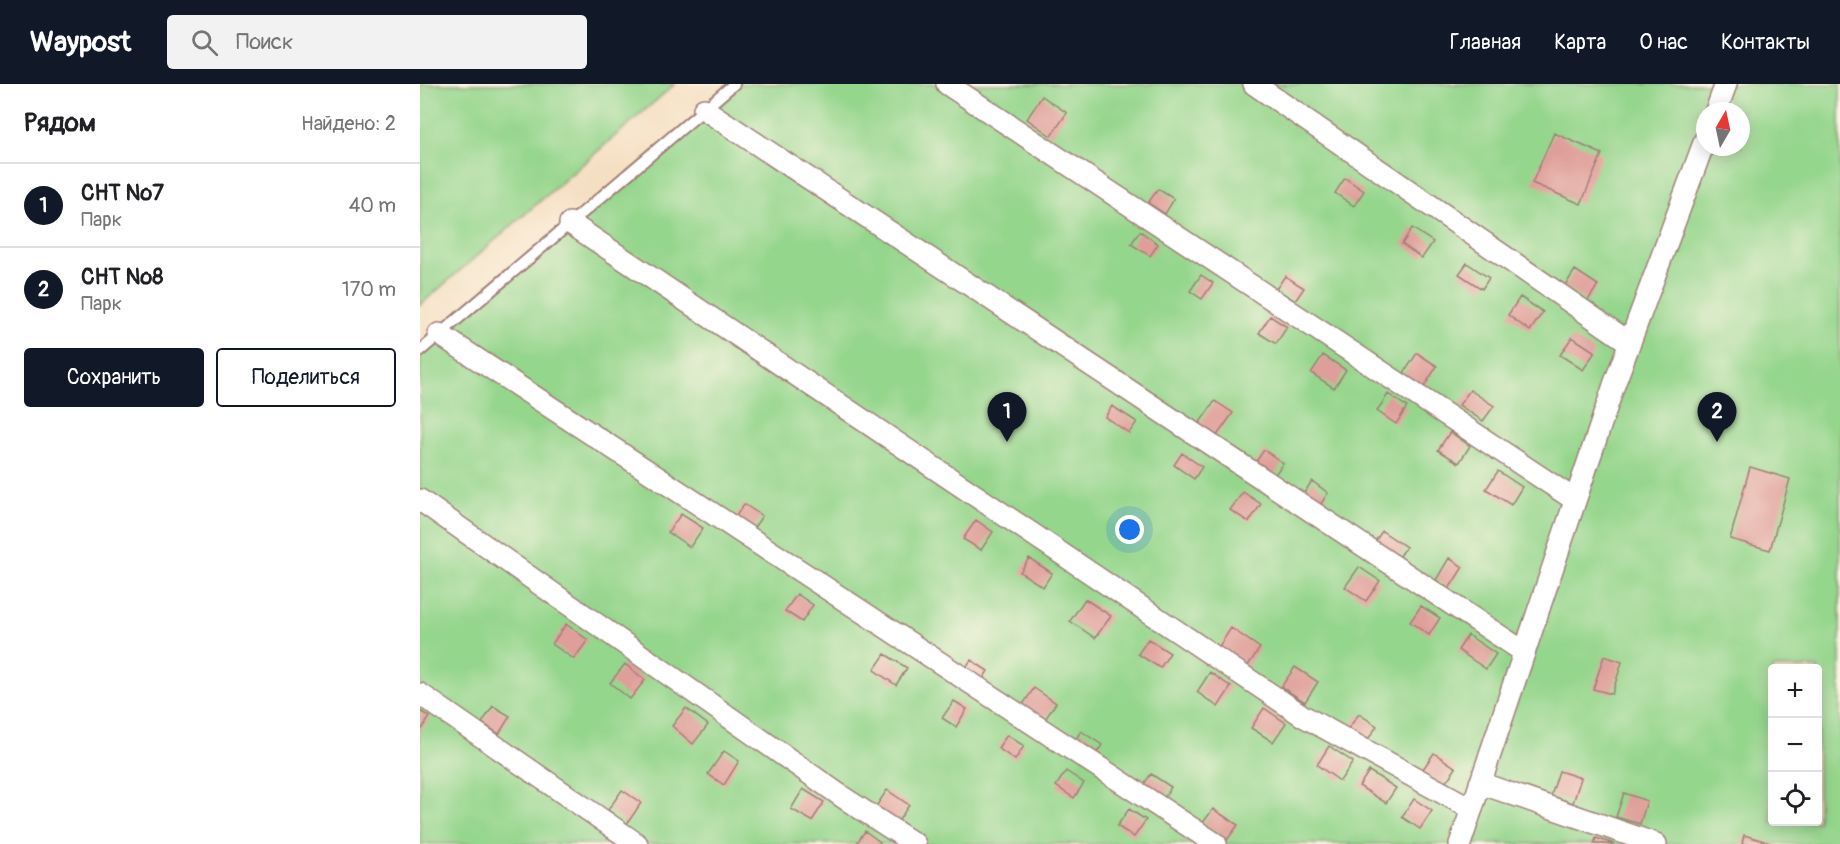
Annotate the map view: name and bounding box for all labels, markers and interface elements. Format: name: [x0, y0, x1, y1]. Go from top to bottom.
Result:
search box: [167, 15, 587, 69]
text: Waypost: [30, 25, 131, 60]
icon: search: [188, 26, 221, 59]
text: Поиск: [236, 28, 293, 56]
text: Главная: [1450, 29, 1521, 56]
text: Карта: [1554, 29, 1606, 56]
text: О нас: [1639, 29, 1688, 56]
text: Контакты: [1721, 29, 1810, 56]
north arrow: [1696, 102, 1750, 156]
text: Рядом: [24, 107, 96, 139]
text: Найдено: 2: [301, 111, 396, 136]
text: СНТ №7: [81, 179, 164, 207]
text: 1: [40, 193, 47, 218]
text: 40 m: [349, 193, 396, 218]
text: Парк: [81, 207, 122, 232]
text: СНТ №8: [81, 263, 163, 291]
text: 2: [38, 277, 49, 302]
text: 170 m: [342, 277, 396, 302]
text: Парк: [81, 291, 122, 316]
button: Сохранить: [24, 348, 204, 407]
button: Поделиться: [216, 348, 396, 407]
pin: 1: [988, 392, 1026, 442]
pin: 2: [1698, 392, 1736, 442]
your location: [1115, 515, 1144, 544]
map controls: [1768, 664, 1822, 826]
button: +: [1768, 664, 1822, 718]
button: −: [1768, 718, 1822, 772]
button: locate: [1768, 772, 1822, 826]

